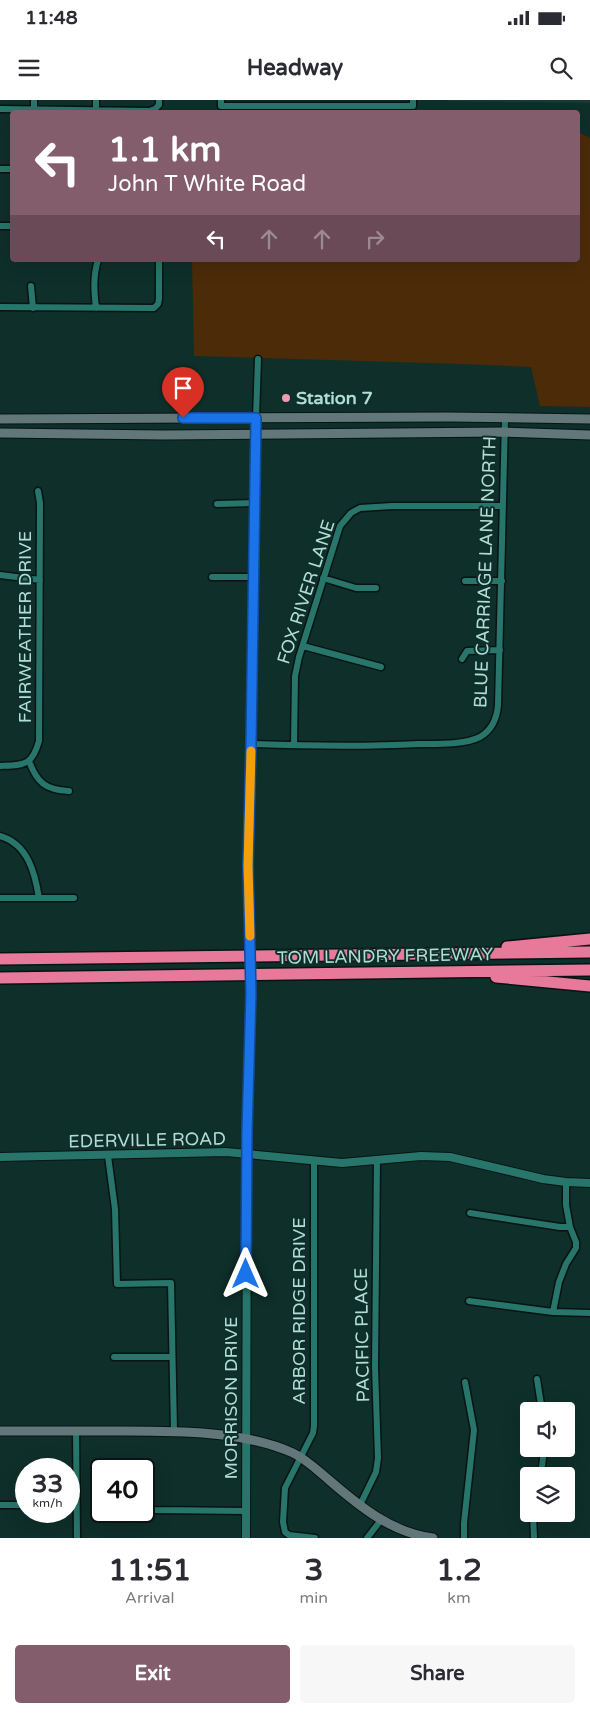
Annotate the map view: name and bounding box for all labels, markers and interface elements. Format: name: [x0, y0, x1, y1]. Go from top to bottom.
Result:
text: 11:48: [25, 7, 78, 29]
icon: menu: [15, 54, 43, 82]
icon: search: [547, 54, 575, 82]
text: Headway: [247, 55, 343, 81]
text: 1.1 km: [108, 129, 221, 171]
icon: left: [25, 130, 90, 195]
text: John T White Road: [108, 171, 306, 197]
icon: left: [202, 225, 230, 253]
icon: ahead: [255, 225, 283, 253]
icon: ahead: [308, 225, 336, 253]
icon: right: [361, 225, 389, 253]
pin: [162, 367, 204, 418]
icon: arrive: [169, 374, 197, 402]
place label: Station 7: [296, 387, 373, 409]
marker: Station 7: [280, 392, 292, 404]
street label: BLUE CARRIAGE LANE NORTH: [469, 435, 501, 709]
street label: FOX RIVER LANE: [272, 517, 340, 667]
street label: FAIRWEATHER DRIVE: [14, 531, 36, 723]
street label: TOM LANDRY FREEWAY: [277, 943, 494, 969]
street label: EDERVILLE ROAD: [68, 1128, 226, 1152]
street label: ARBOR RIDGE DRIVE: [288, 1217, 310, 1405]
position arrow: [219, 1247, 271, 1299]
street label: PACIFIC PLACE: [350, 1267, 374, 1403]
street label: MORRISON DRIVE: [220, 1316, 242, 1480]
map controls: [520, 1402, 575, 1522]
button: sound: [520, 1402, 575, 1457]
speed limit sign: 40: [90, 1458, 155, 1523]
button: layers: [520, 1467, 575, 1522]
text: 33: [32, 1469, 63, 1499]
text: km/h: [32, 1496, 63, 1510]
text: 11:51: [108, 1552, 191, 1589]
text: 3: [304, 1552, 323, 1589]
text: 1.2: [436, 1552, 482, 1589]
text: Arrival: [125, 1588, 175, 1608]
text: min: [300, 1588, 328, 1608]
text: km: [447, 1588, 471, 1608]
button: Exit: [15, 1645, 290, 1703]
button: Share: [300, 1645, 575, 1703]

